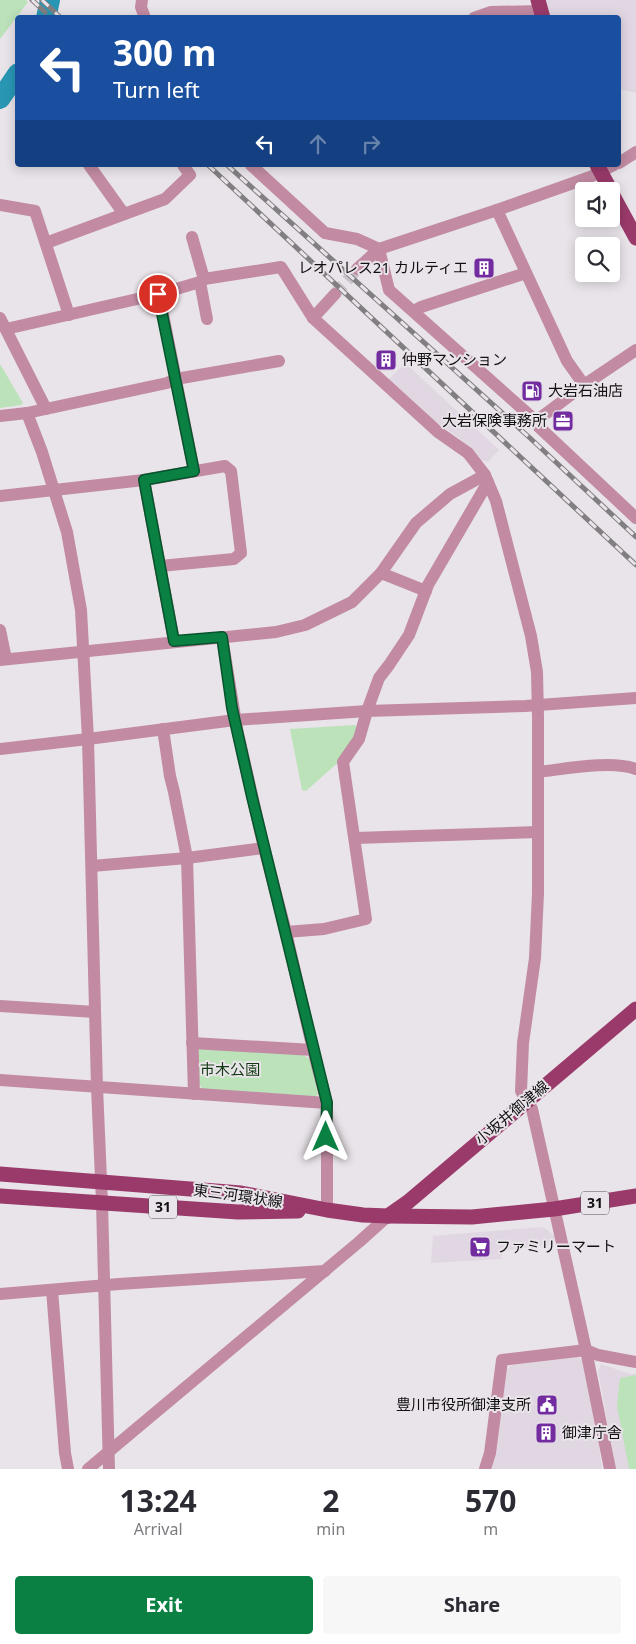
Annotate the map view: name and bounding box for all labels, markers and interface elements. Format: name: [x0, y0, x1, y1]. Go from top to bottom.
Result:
text: 300 m: [113, 29, 216, 76]
icon: left: [30, 35, 95, 100]
text: Turn left: [113, 74, 200, 104]
icon: left: [251, 130, 279, 158]
icon: ahead: [304, 130, 332, 158]
icon: right: [357, 130, 385, 158]
map controls: [575, 182, 620, 282]
button: sound: [575, 182, 620, 227]
button: search: [575, 237, 620, 282]
building icon: レオパレス21 カルティエ: [472, 256, 496, 280]
place label: レオパレス21 カルティエ: [298, 257, 468, 277]
pin: [137, 273, 179, 315]
icon: arrive: [144, 280, 172, 308]
building icon: 仲野マンション: [374, 348, 398, 372]
place label: 仲野マンション: [402, 349, 507, 369]
fuel station icon: 大岩石油店: [520, 379, 544, 403]
place label: 大岩石油店: [548, 380, 623, 400]
office icon: 大岩保険事務所: [551, 409, 575, 433]
place label: 大岩保険事務所: [442, 410, 547, 430]
park label: 市木公園: [200, 1059, 260, 1079]
street label: 小坂井御津線: [470, 1076, 552, 1149]
position arrow: [299, 1110, 351, 1162]
street label: 東三河環状線: [192, 1179, 284, 1211]
road number: 31: [581, 1192, 609, 1214]
road number: 31: [149, 1196, 177, 1218]
supermarket icon: ファミリーマート: [468, 1235, 492, 1259]
place label: ファミリーマート: [496, 1236, 616, 1256]
public building icon: 豊川市役所御津支所: [535, 1393, 559, 1417]
place label: 豊川市役所御津支所: [396, 1394, 531, 1414]
building icon: 御津庁舎: [534, 1421, 558, 1445]
place label: 御津庁舎: [562, 1422, 622, 1442]
text: 13:24: [120, 1480, 197, 1521]
text: 2: [322, 1480, 339, 1521]
text: 570: [465, 1480, 516, 1521]
text: Arrival: [134, 1518, 183, 1540]
text: min: [316, 1518, 345, 1540]
text: m: [483, 1518, 498, 1540]
button: Exit: [15, 1576, 313, 1634]
button: Share: [323, 1576, 621, 1634]

